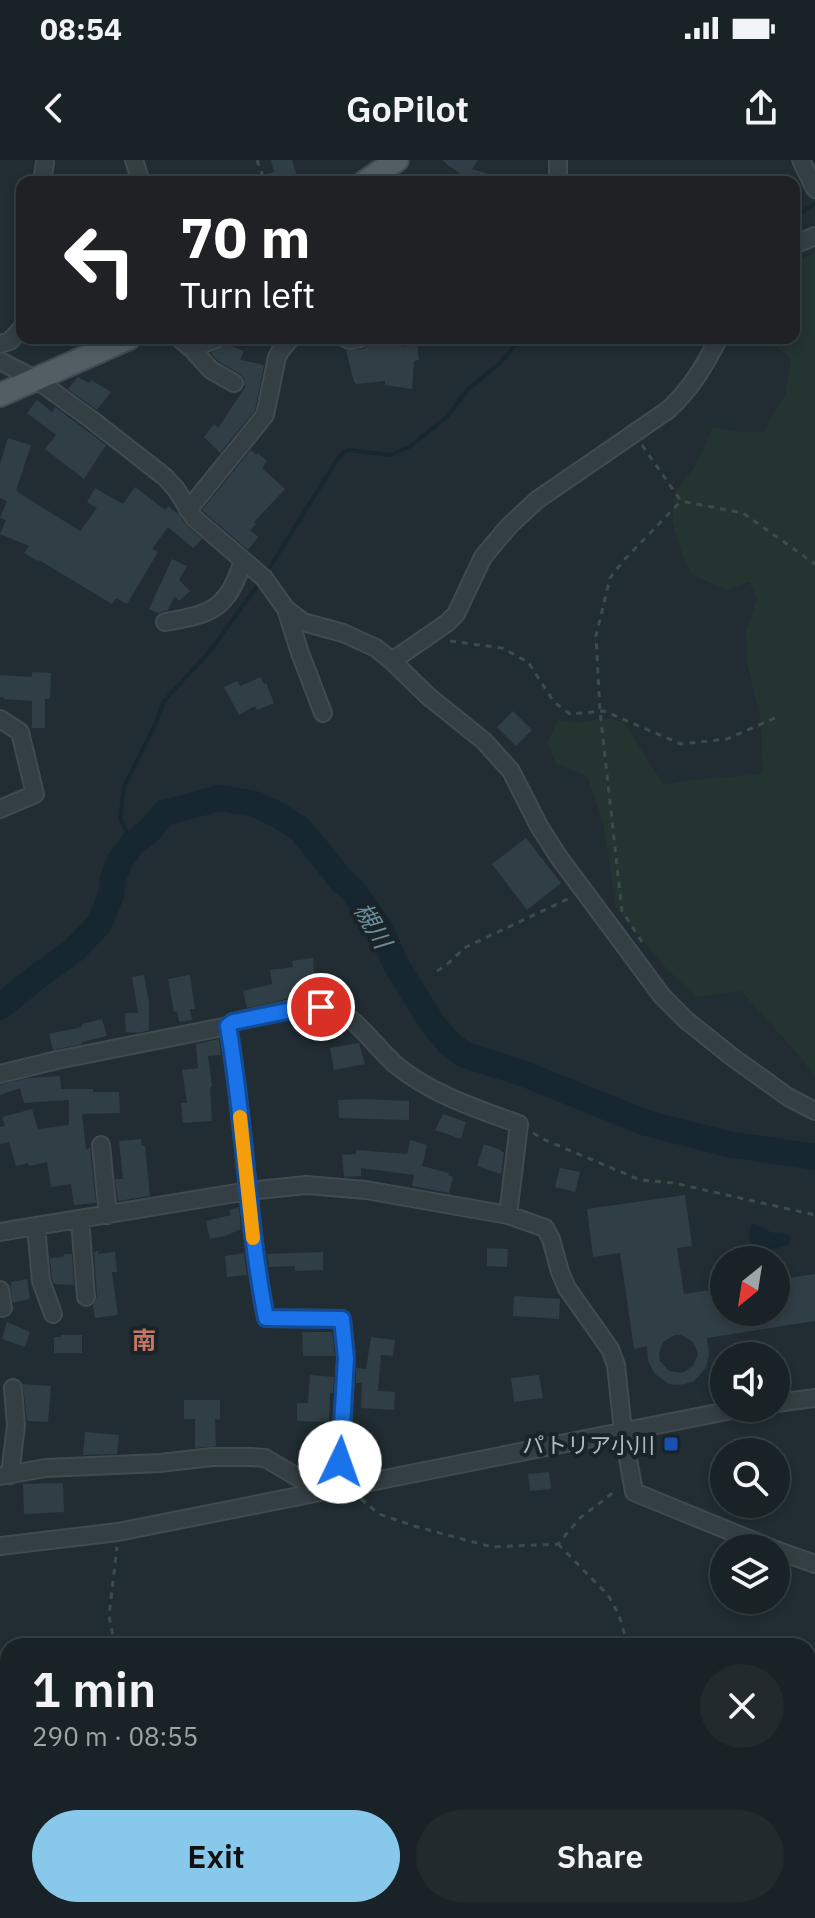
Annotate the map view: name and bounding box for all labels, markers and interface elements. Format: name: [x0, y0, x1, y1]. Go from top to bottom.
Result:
text: 08:54: [40, 9, 122, 48]
text: GoPilot: [346, 85, 469, 132]
icon: back: [32, 86, 76, 130]
icon: share: [739, 86, 783, 130]
text: 70 m: [180, 201, 310, 273]
icon: left: [48, 208, 152, 312]
text: Turn left: [180, 271, 315, 318]
water label: 槻川: [347, 896, 401, 956]
pin: [287, 973, 355, 1041]
icon: arrive: [299, 985, 343, 1029]
north arrow: [710, 1246, 790, 1326]
map controls: [710, 1246, 790, 1614]
district label: 南: [132, 1324, 156, 1356]
button: sound: [710, 1342, 790, 1422]
position arrow: [298, 1420, 382, 1504]
place label: パトリア小川: [522, 1430, 655, 1459]
marker: パトリア小川: [662, 1435, 680, 1453]
button: search: [710, 1438, 790, 1518]
button: layers: [710, 1534, 790, 1614]
text: 1 min: [32, 1658, 156, 1720]
button: close: [700, 1664, 784, 1748]
text: 290 m · 08:55: [32, 1719, 198, 1753]
button: Exit: [32, 1810, 400, 1902]
button: Share: [416, 1810, 784, 1902]

